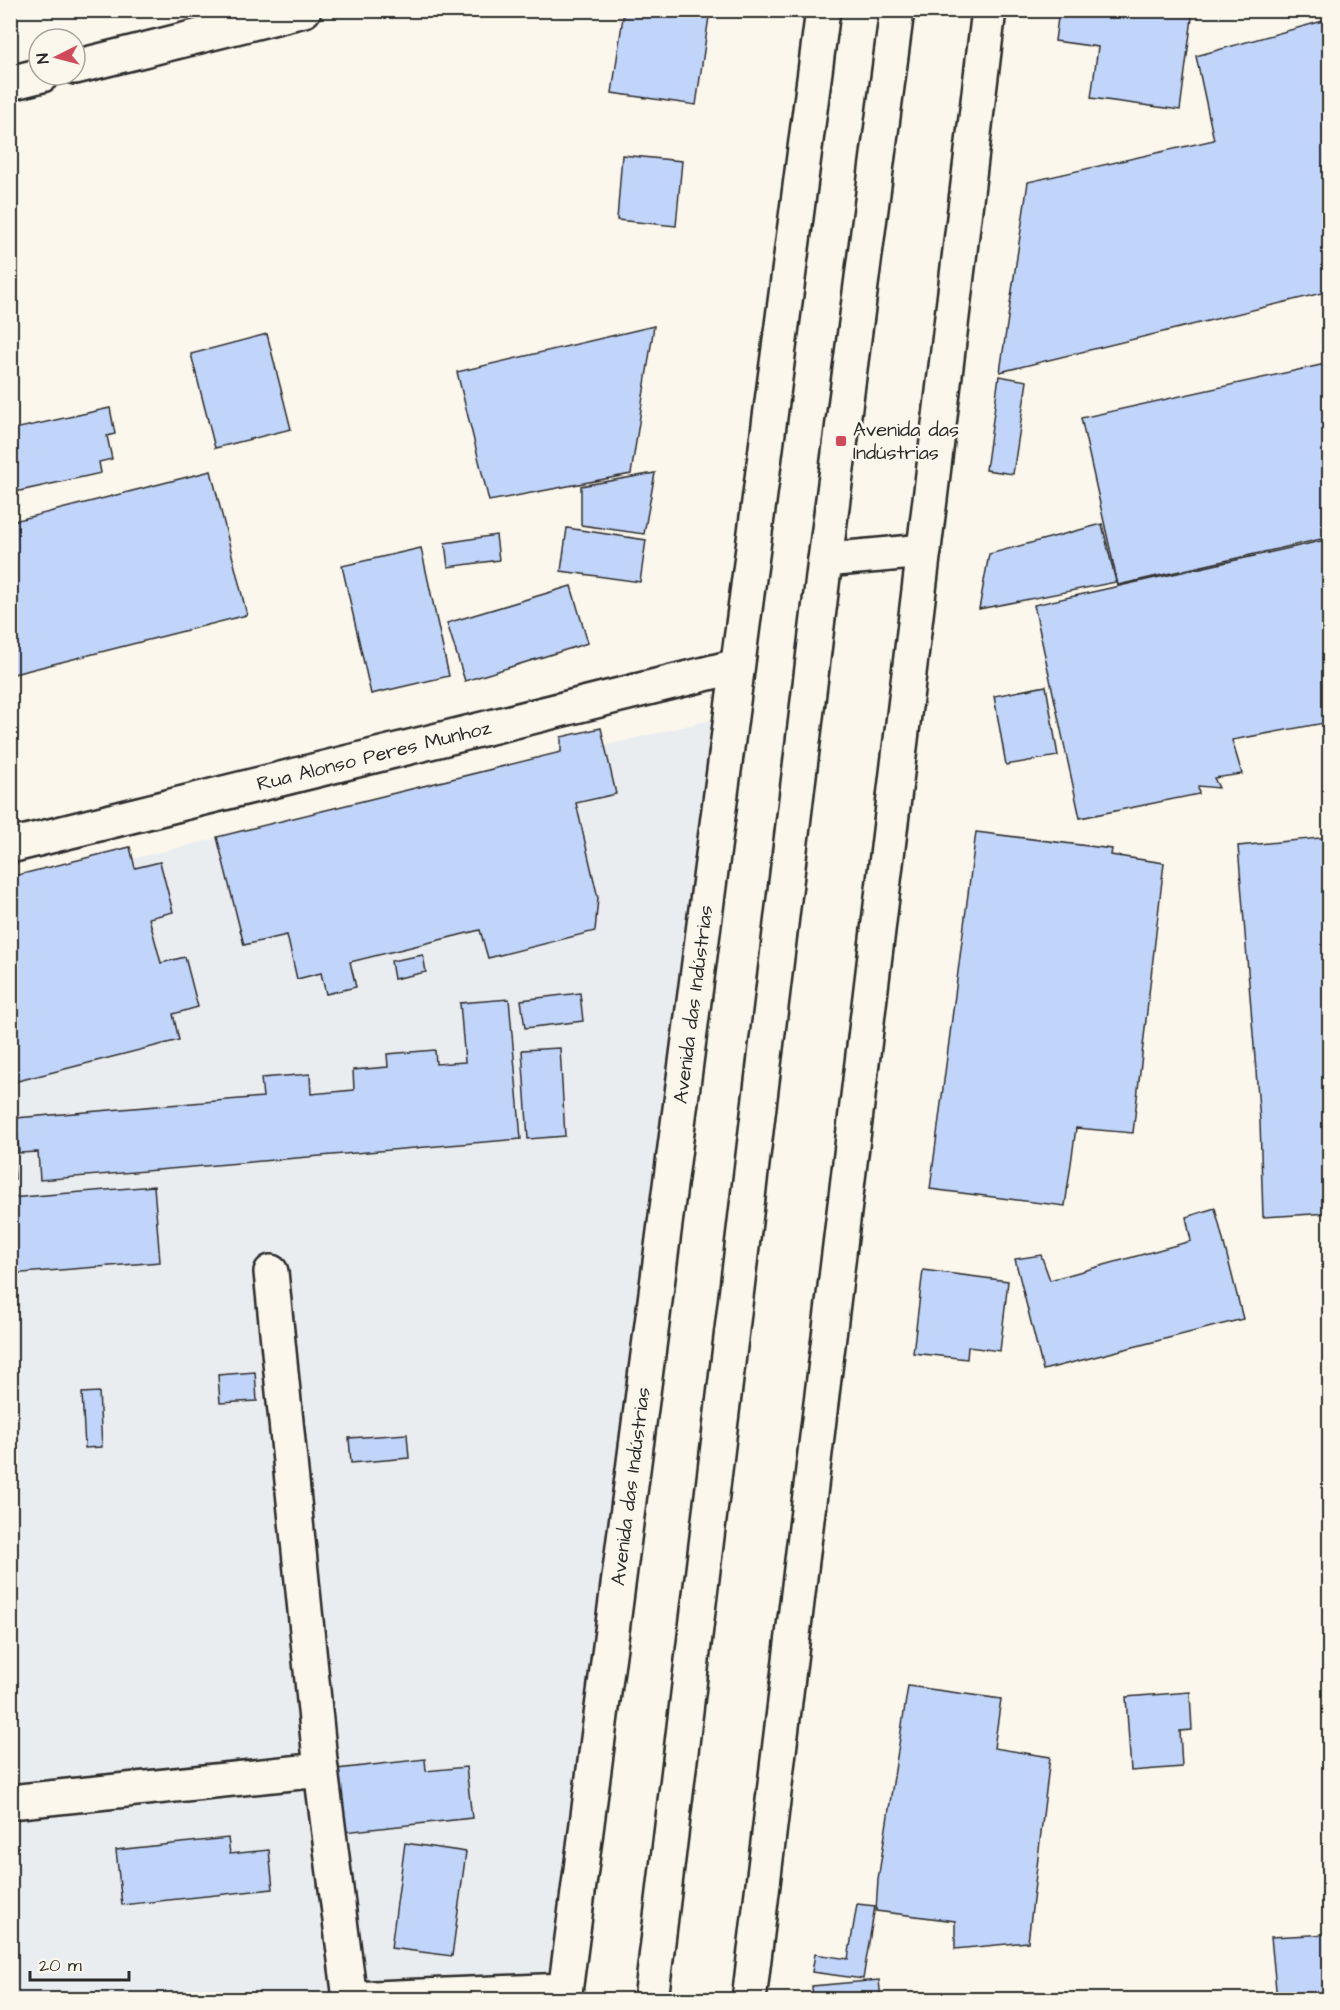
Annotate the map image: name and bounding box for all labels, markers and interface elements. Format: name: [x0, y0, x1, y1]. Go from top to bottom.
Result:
north arrow: [27, 27, 87, 87]
text: N: [32, 52, 55, 65]
place label: Avenida das Indústrias: [853, 416, 959, 467]
marker: Avenida das Indústrias: [834, 434, 848, 448]
street label: Rua Alonso Peres Munhoz: [254, 713, 494, 798]
street label: Avenida das Indústrias: [667, 903, 720, 1105]
street label: Avenida das Indústrias: [604, 1385, 658, 1587]
scale bar: [30, 1944, 129, 1982]
text: 20 m: [39, 1953, 82, 1978]

